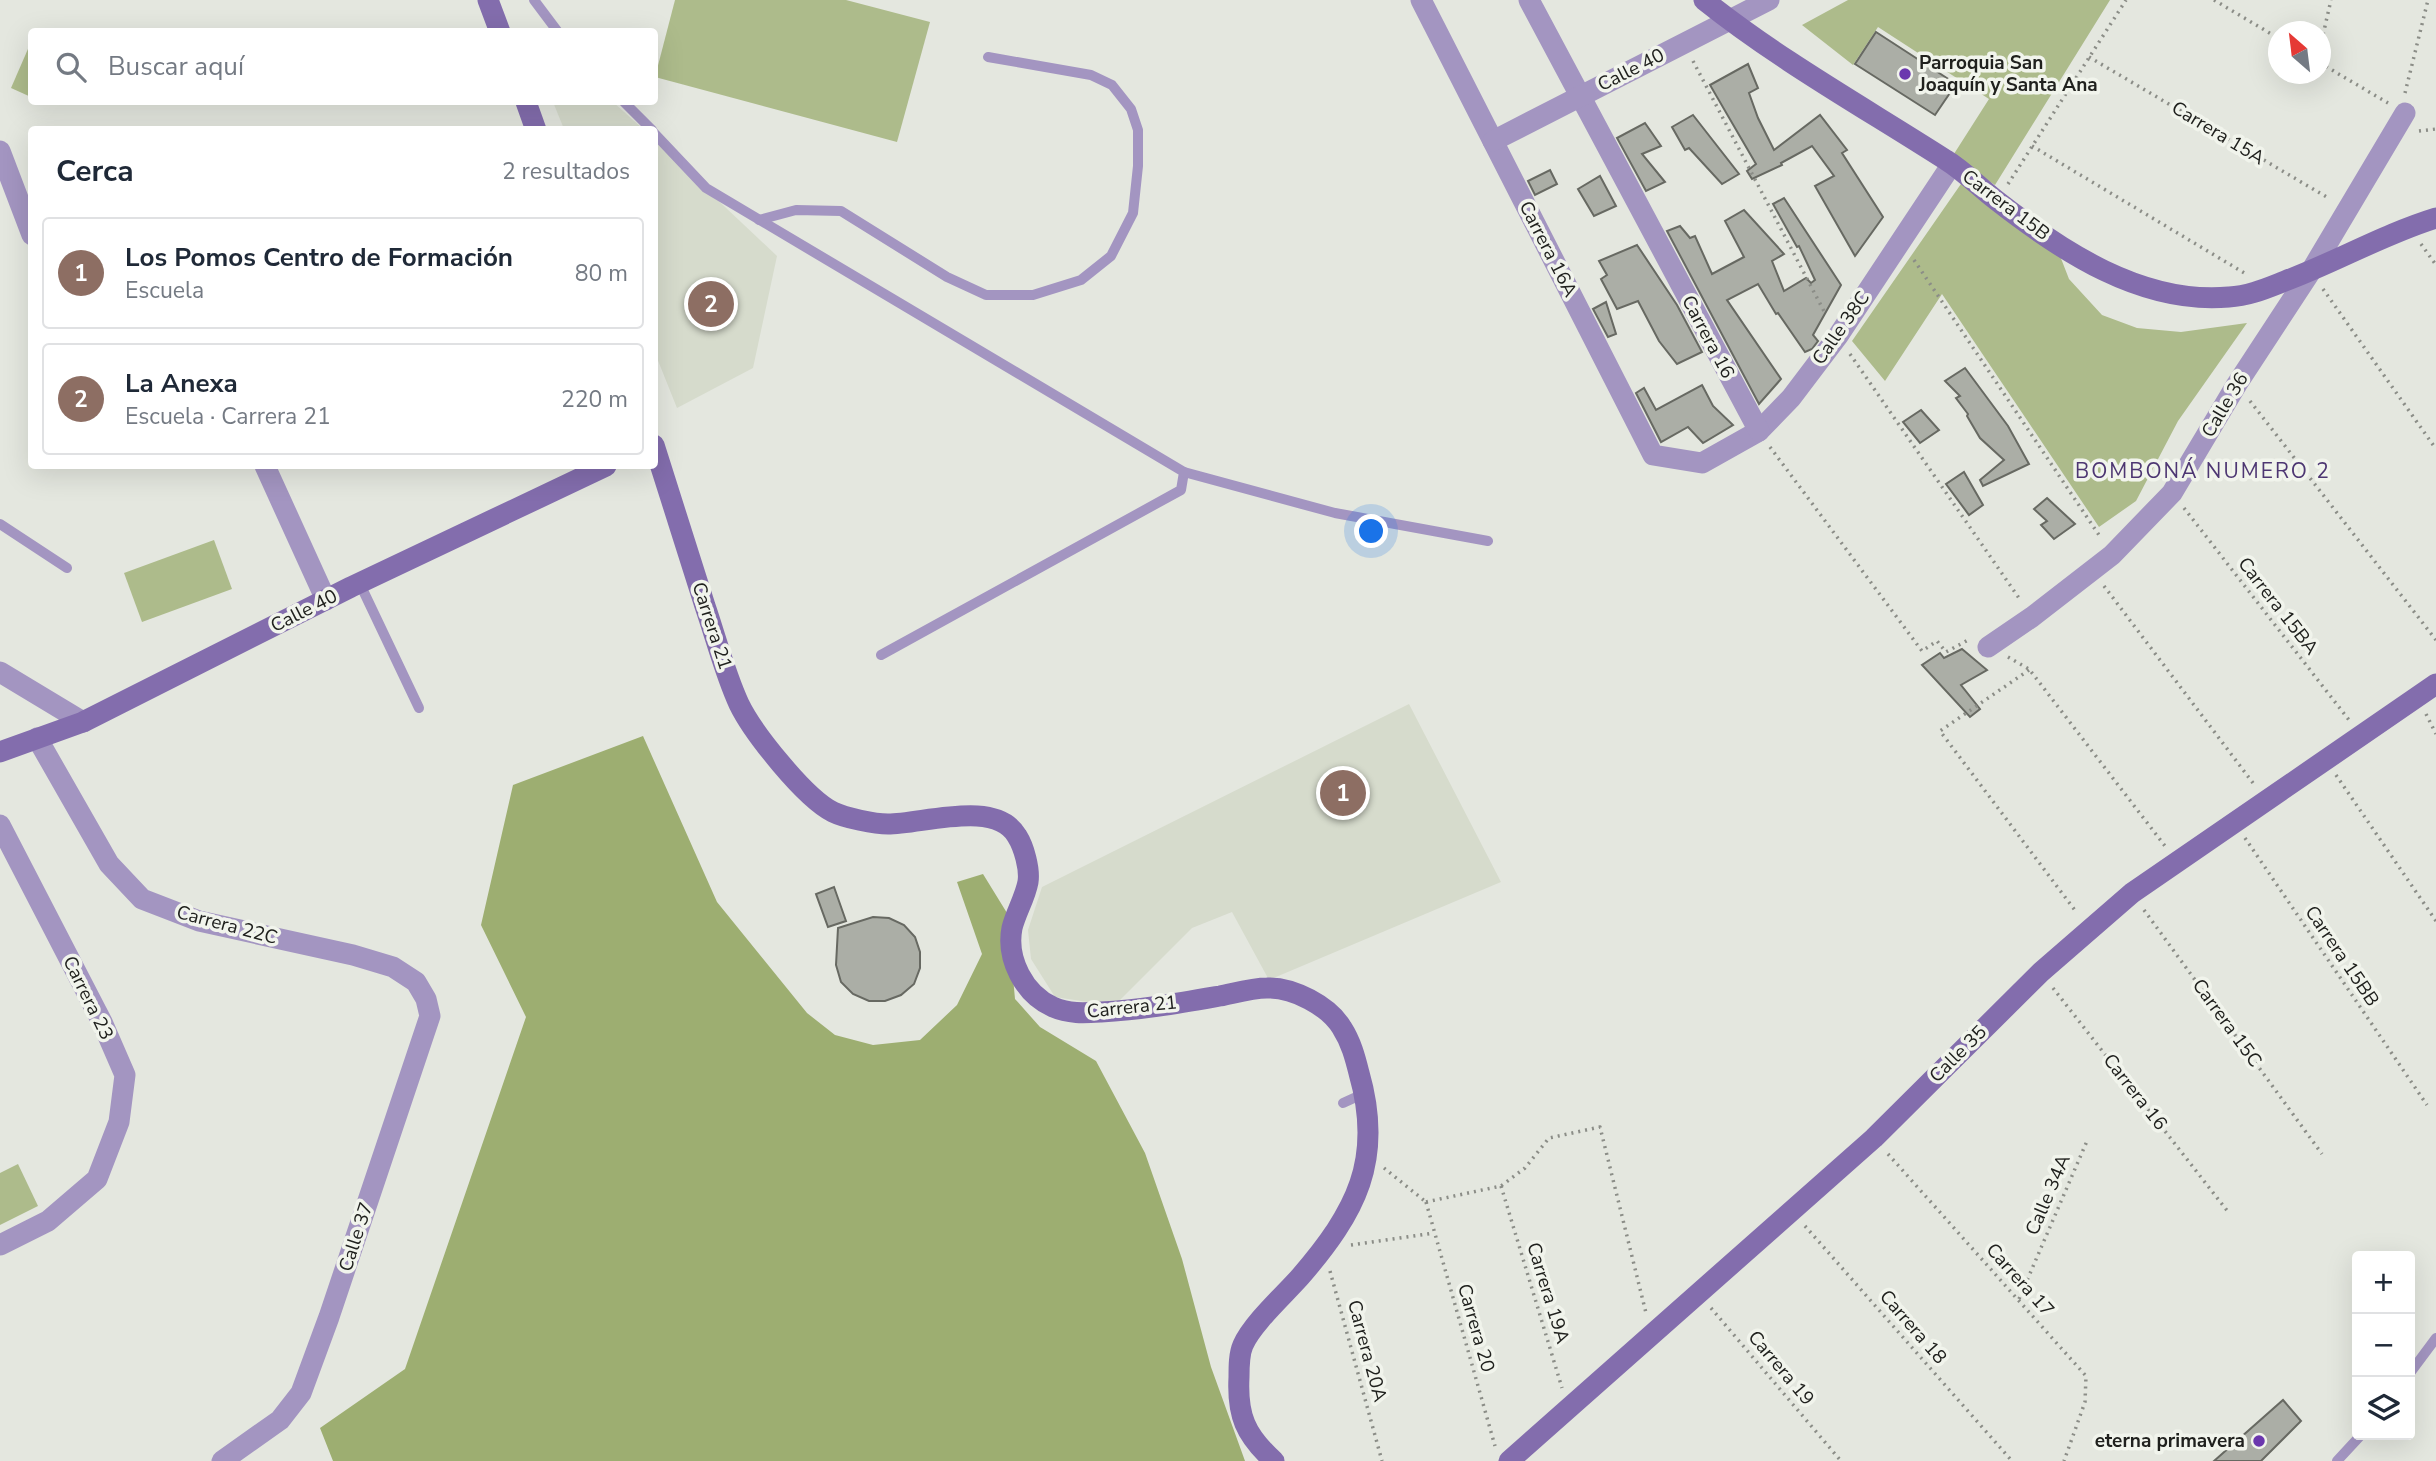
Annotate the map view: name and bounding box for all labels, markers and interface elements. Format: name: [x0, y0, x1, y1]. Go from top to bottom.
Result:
north arrow: [2268, 21, 2331, 84]
search box: [28, 28, 658, 105]
street label: Calle 40: [1593, 42, 1669, 98]
icon: search: [52, 48, 90, 86]
text: Buscar aquí: [108, 49, 244, 84]
place label: Parroquia San Joaquín y Santa Ana: [1918, 50, 2098, 98]
marker: Parroquia San Joaquín y Santa Ana: [1897, 66, 1913, 82]
street label: Carrera 15A: [2167, 95, 2270, 171]
text: Cerca: [56, 151, 134, 192]
text: 2 resultados: [502, 156, 630, 187]
street label: Carrera 15B: [1957, 163, 2055, 247]
street label: Carrera 16A: [1513, 197, 1583, 302]
text: Los Pomos Centro de Formación: [125, 240, 513, 275]
text: 1: [74, 258, 88, 289]
text: 80 m: [575, 258, 628, 289]
text: Escuela: [125, 275, 204, 306]
pin: 2: [688, 278, 734, 330]
street label: Calle 38C: [1806, 286, 1876, 370]
street label: Carrera 16: [1675, 291, 1741, 383]
text: La Anexa: [125, 366, 238, 401]
street label: Calle 36: [2195, 368, 2255, 442]
text: 2: [74, 384, 88, 415]
text: 220 m: [561, 384, 628, 415]
text: Escuela · Carrera 21: [125, 401, 331, 432]
district label: BOMBONÁ NUMERO 2: [2075, 457, 2331, 485]
your location: [1354, 514, 1388, 548]
street label: Carrera 15BA: [2232, 552, 2324, 660]
street label: Carrera 21: [686, 579, 738, 673]
street label: Calle 40: [266, 583, 342, 639]
pin: 1: [1320, 767, 1366, 819]
street label: Carrera 22C: [174, 899, 280, 951]
street label: Carrera 15BB: [2299, 901, 2385, 1011]
street label: Carrera 23: [56, 952, 120, 1044]
street label: Carrera 15C: [2186, 974, 2268, 1072]
street label: Carrera 21: [1086, 989, 1178, 1025]
street label: Calle 35: [1924, 1020, 1992, 1088]
street label: Carrera 16: [2097, 1048, 2173, 1136]
street label: Calle 34A: [2019, 1151, 2077, 1239]
street label: Calle 37: [333, 1199, 379, 1275]
street label: Carrera 17: [1980, 1238, 2060, 1322]
street label: Carrera 19A: [1520, 1239, 1576, 1347]
map controls: [2352, 1251, 2415, 1440]
button: +: [2352, 1251, 2415, 1314]
street label: Carrera 20: [1451, 1281, 1501, 1375]
street label: Carrera 18: [1873, 1284, 1953, 1370]
street label: Carrera 20A: [1341, 1297, 1393, 1405]
button: −: [2352, 1314, 2415, 1377]
street label: Carrera 19: [1742, 1325, 1820, 1411]
button: layers: [2352, 1377, 2415, 1440]
place label: eterna primavera: [2095, 1428, 2245, 1454]
marker: eterna primavera: [2251, 1433, 2267, 1449]

